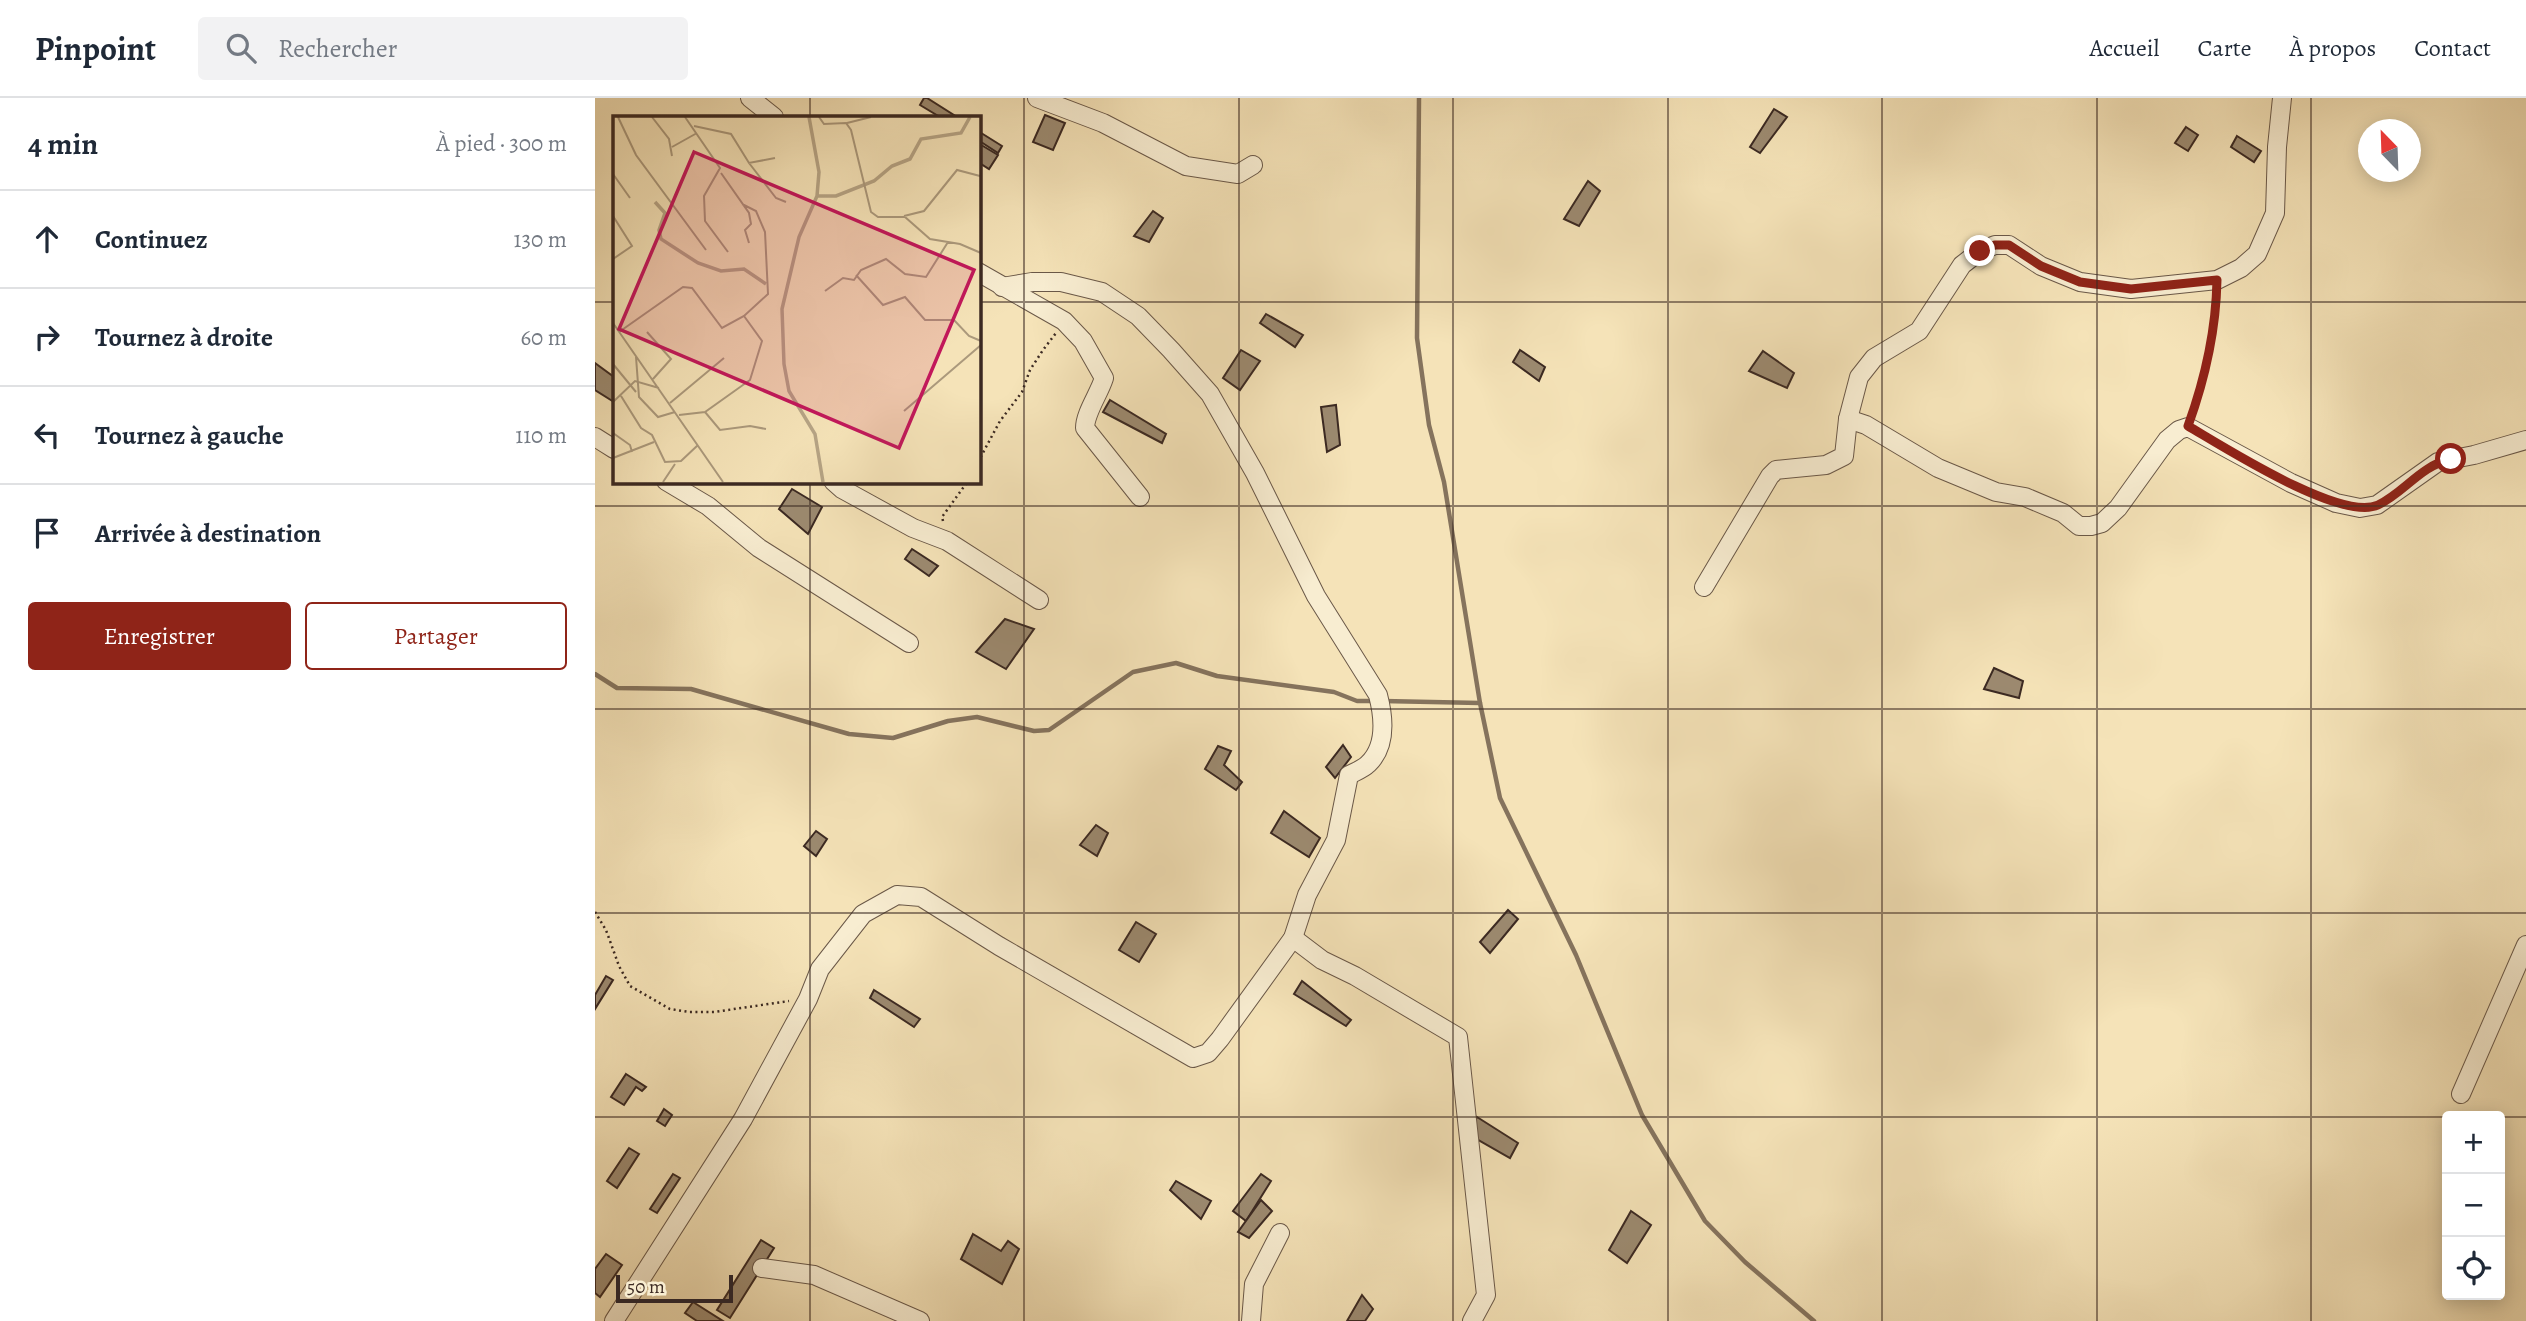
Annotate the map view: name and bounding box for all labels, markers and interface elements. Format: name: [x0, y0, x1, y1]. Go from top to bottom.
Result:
search box: [198, 17, 688, 80]
text: Pinpoint: [35, 26, 156, 71]
icon: search: [222, 29, 260, 67]
text: Rechercher: [278, 31, 398, 66]
text: Accueil: [2089, 32, 2159, 64]
text: Carte: [2197, 32, 2252, 64]
text: À propos: [2290, 32, 2376, 64]
text: Contact: [2414, 32, 2491, 64]
inset map: [613, 116, 980, 483]
north arrow: [2358, 119, 2421, 182]
text: 4 min: [28, 124, 98, 164]
text: À pied · 300 m: [436, 128, 567, 159]
icon: ahead: [28, 220, 66, 258]
text: Continuez: [95, 222, 208, 257]
text: 130 m: [514, 224, 567, 255]
route end: [1964, 235, 1995, 266]
icon: right: [28, 318, 66, 356]
text: Tournez à droite: [95, 320, 273, 355]
text: 60 m: [520, 322, 567, 353]
icon: left: [28, 416, 66, 454]
text: Tournez à gauche: [95, 418, 284, 453]
text: 110 m: [515, 420, 567, 451]
route start: [2435, 443, 2466, 474]
icon: arrive: [28, 514, 66, 552]
text: Arrivée à destination: [95, 516, 321, 551]
button: Enregistrer: [28, 602, 291, 670]
button: Partager: [305, 602, 567, 670]
map controls: [2442, 1111, 2505, 1300]
button: +: [2442, 1111, 2505, 1174]
button: −: [2442, 1174, 2505, 1237]
button: locate: [2442, 1237, 2505, 1300]
scale bar: [616, 1272, 733, 1304]
text: 50 m: [627, 1274, 665, 1300]

